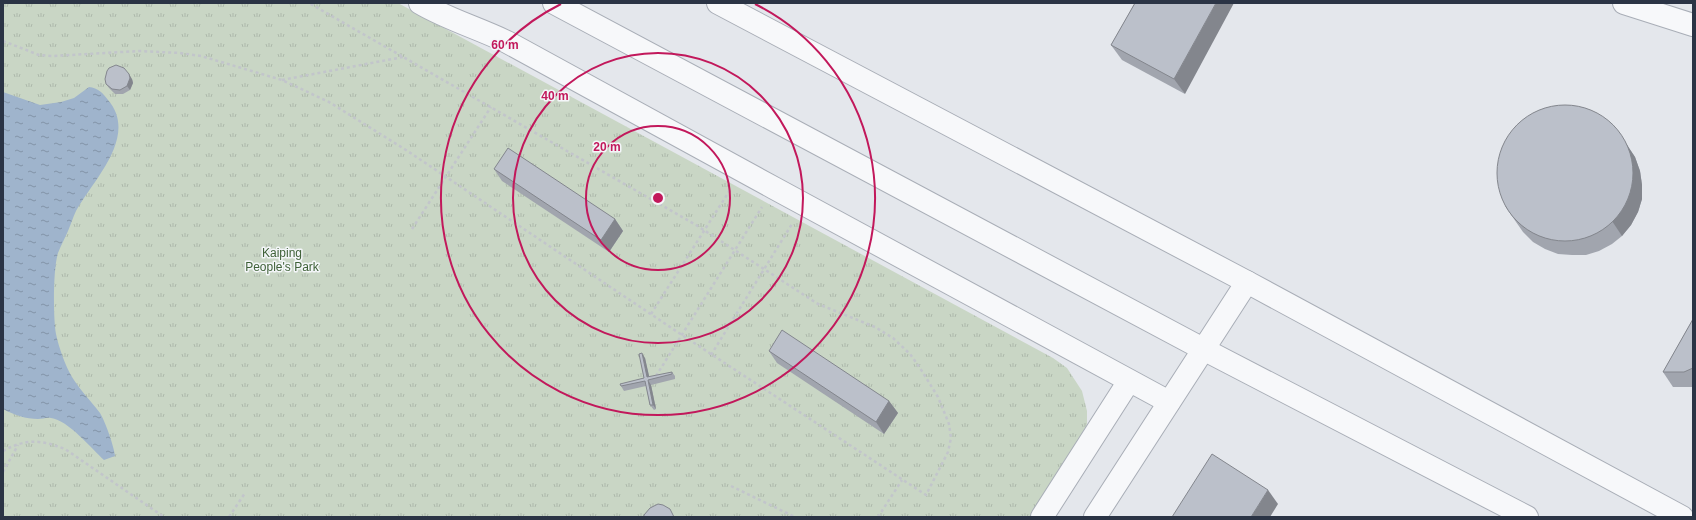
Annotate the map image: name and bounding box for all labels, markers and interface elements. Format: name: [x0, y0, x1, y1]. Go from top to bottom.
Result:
text: 60 m: [491, 38, 519, 52]
text: 40 m: [541, 89, 569, 103]
text: 20 m: [593, 140, 621, 154]
centre of rings: [651, 191, 665, 205]
park label: Kaiping People's Park: [245, 246, 320, 274]

